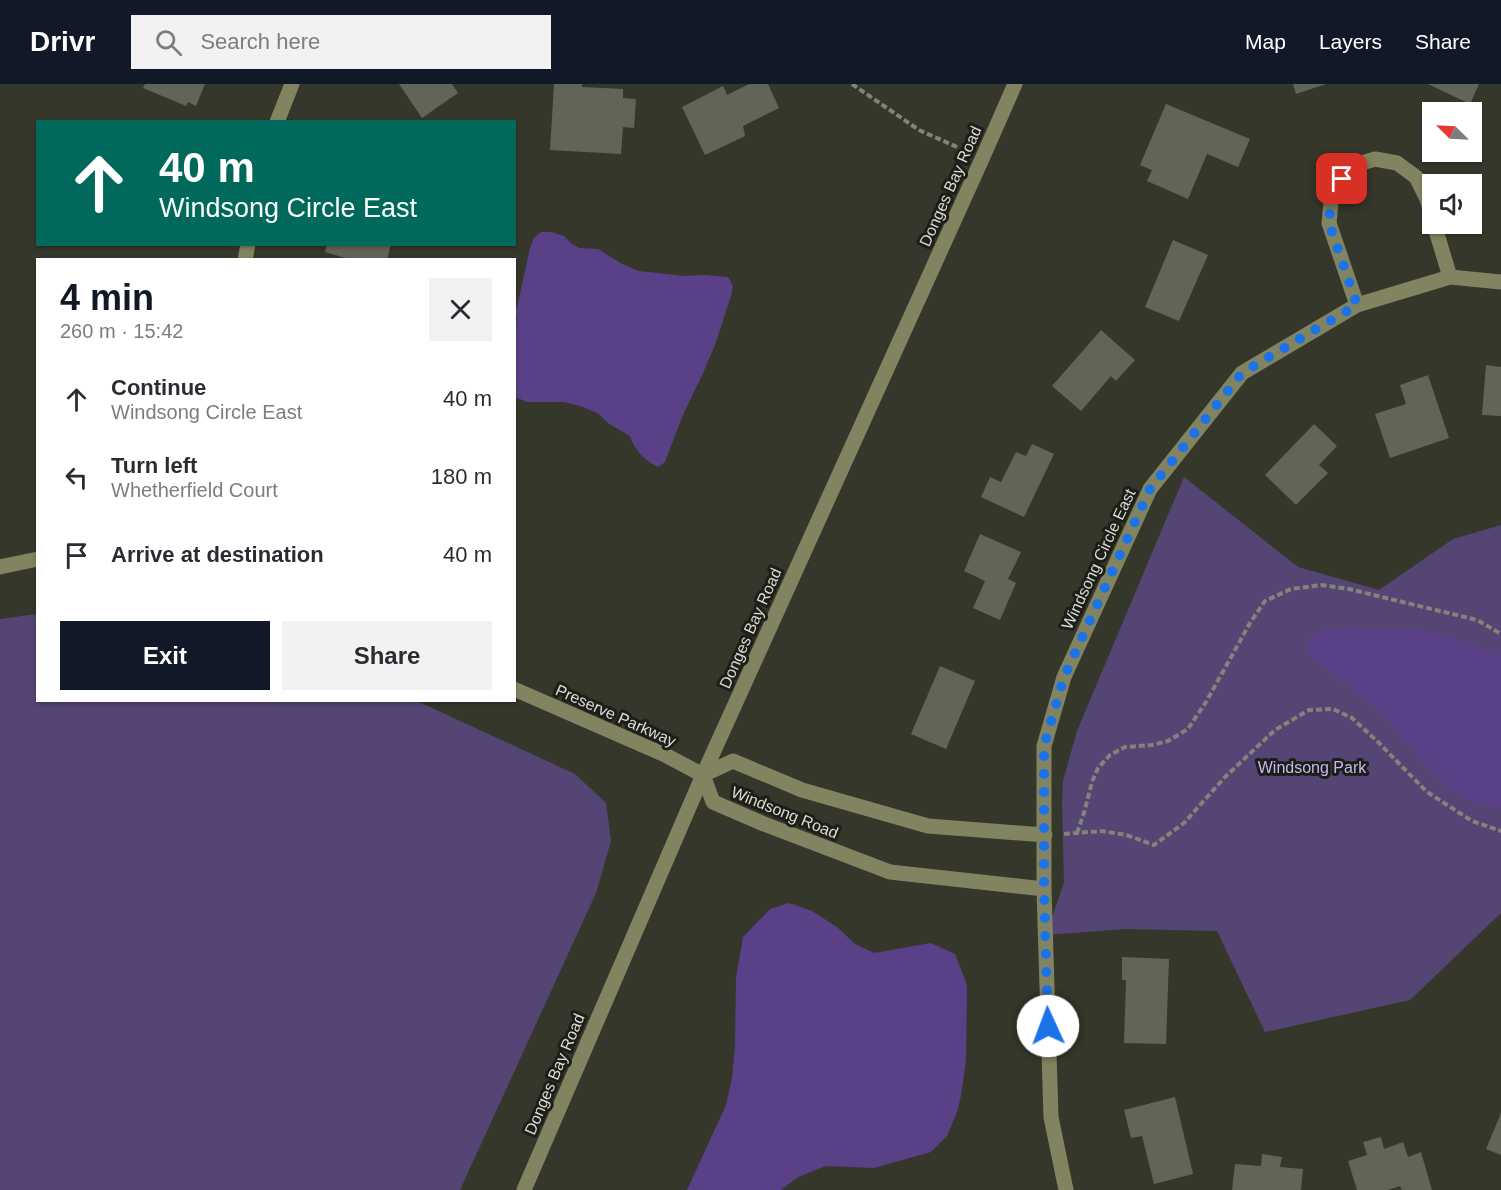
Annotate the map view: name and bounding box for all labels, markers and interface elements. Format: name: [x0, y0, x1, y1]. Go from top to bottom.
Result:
search box: [131, 15, 551, 69]
text: Drivr: [30, 26, 95, 57]
icon: search: [152, 26, 185, 59]
text: Search here: [200, 29, 320, 54]
text: Map: [1245, 30, 1286, 53]
text: Layers: [1319, 30, 1382, 53]
text: Share: [1415, 30, 1471, 53]
north arrow: [1422, 102, 1482, 162]
map controls: [1422, 102, 1482, 234]
street label: Donges Bay Road: [916, 123, 985, 249]
icon: ahead: [60, 144, 138, 222]
text: 40 m: [159, 144, 255, 191]
pin: [1316, 153, 1367, 204]
icon: arrive: [1325, 162, 1358, 195]
button: sound: [1422, 174, 1482, 234]
text: Windsong Circle East: [159, 193, 417, 223]
text: 4 min: [60, 277, 154, 318]
button: close: [429, 278, 492, 341]
text: 260 m · 15:42: [60, 320, 183, 342]
text: Continue: [111, 375, 206, 400]
icon: ahead: [60, 383, 93, 416]
text: 40 m: [443, 386, 492, 411]
text: Windsong Circle East: [111, 401, 302, 423]
text: Turn left: [111, 453, 197, 478]
icon: left: [60, 461, 93, 494]
text: 180 m: [431, 464, 492, 489]
text: Whetherfield Court: [111, 479, 278, 501]
street label: Windsong Circle East: [1058, 486, 1139, 632]
icon: arrive: [60, 539, 93, 572]
text: Arrive at destination: [111, 542, 324, 567]
text: 40 m: [443, 542, 492, 567]
street label: Donges Bay Road: [716, 565, 785, 691]
button: Exit: [60, 621, 270, 690]
button: Share: [282, 621, 492, 690]
street label: Preserve Parkway: [553, 681, 679, 750]
park label: Windsong Park: [1258, 759, 1367, 776]
street label: Windsong Road: [729, 783, 841, 842]
position arrow: [1016, 994, 1080, 1058]
street label: Donges Bay Road: [521, 1011, 588, 1137]

